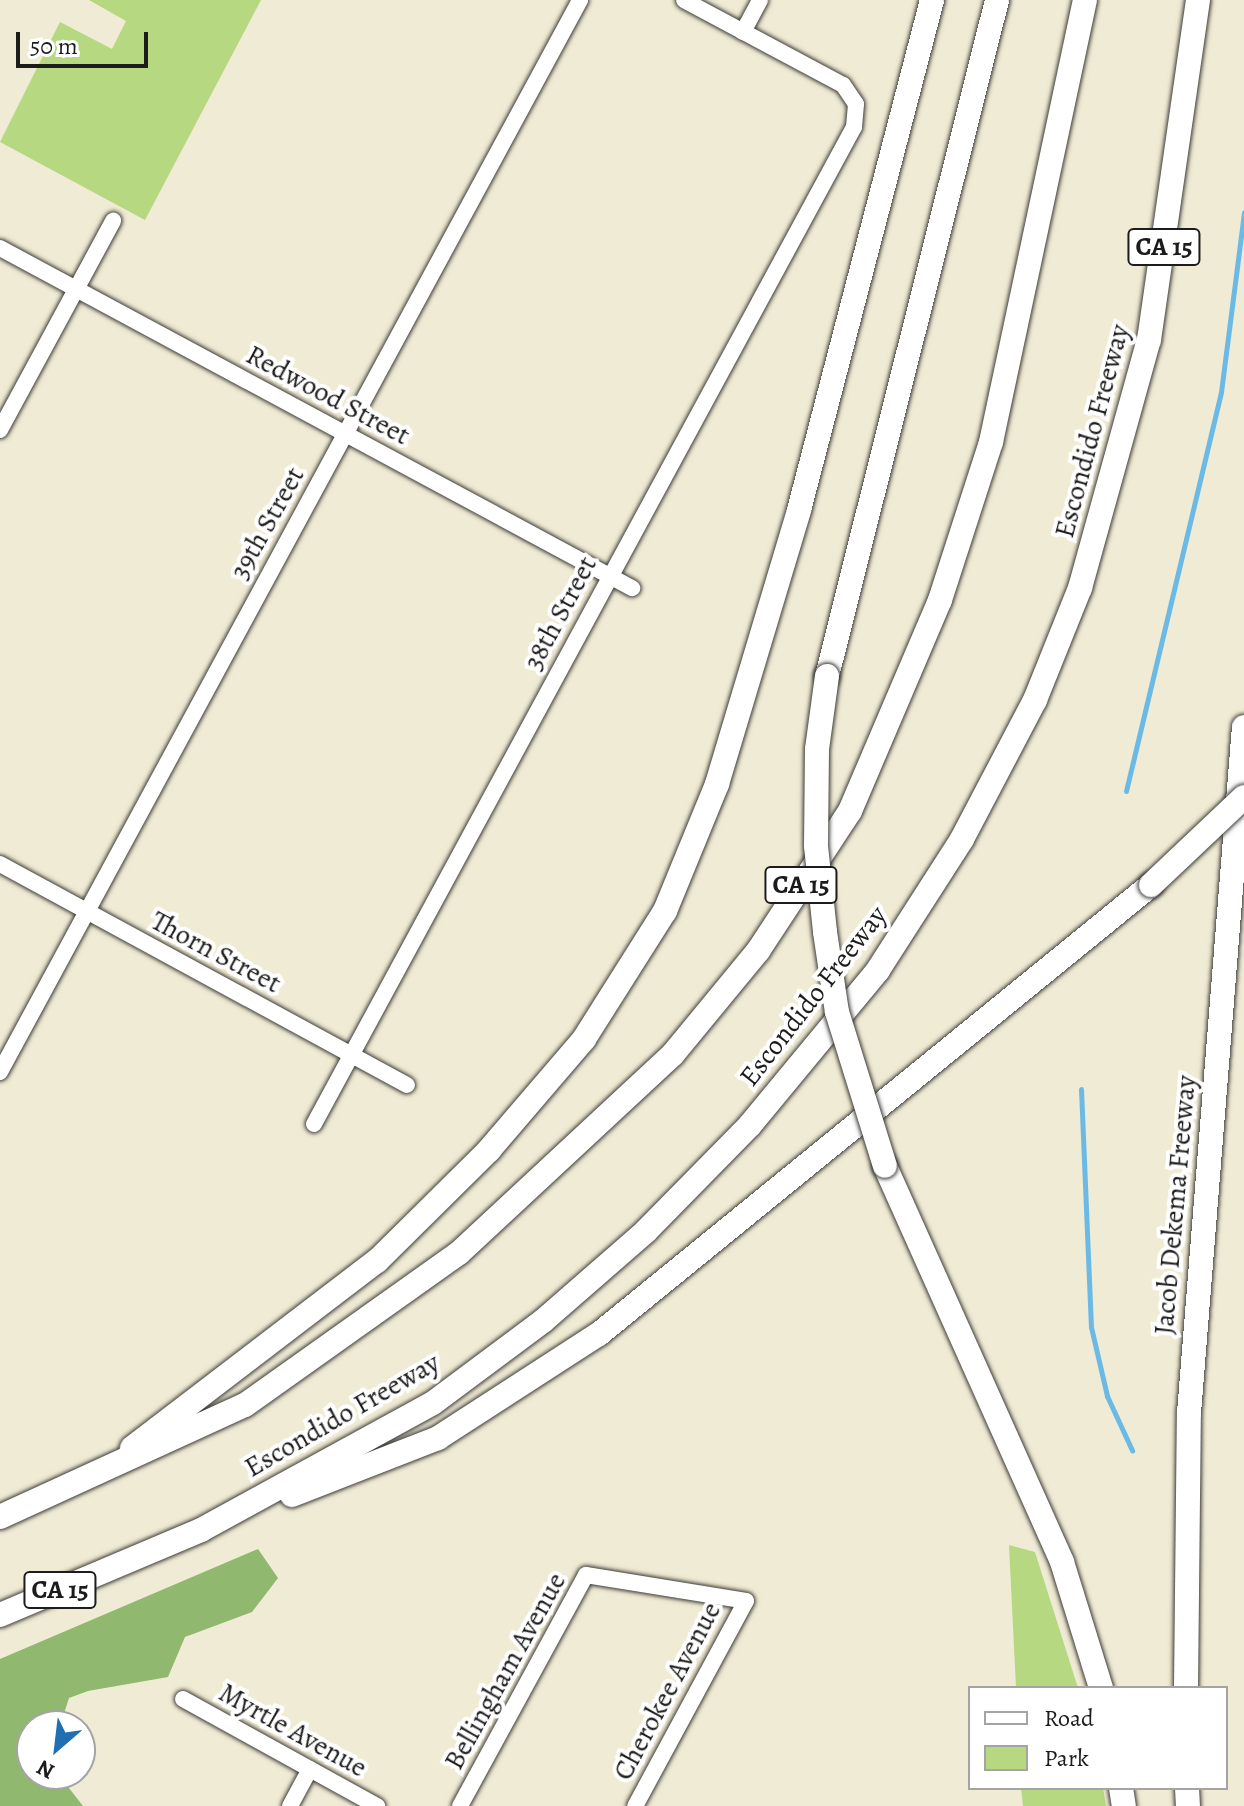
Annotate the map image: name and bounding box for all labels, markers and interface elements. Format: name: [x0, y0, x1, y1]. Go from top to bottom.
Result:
scale bar: [20, 16, 152, 66]
text: 50 m: [30, 30, 78, 62]
road number: CA 15: [1126, 225, 1202, 269]
street label: Escondido Freeway: [1047, 321, 1137, 541]
street label: Redwood Street: [240, 338, 416, 452]
street label: 39th Street: [222, 461, 312, 585]
street label: 38th Street: [516, 550, 604, 676]
road number: CA 15: [763, 863, 839, 907]
street label: Escondido Freeway: [732, 899, 894, 1093]
street label: Thorn Street: [145, 904, 287, 1000]
street label: Jacob Dekema Freeway: [1147, 1074, 1203, 1336]
street label: Escondido Freeway: [239, 1346, 445, 1484]
street label: Bellingham Avenue: [437, 1567, 573, 1775]
road number: CA 15: [22, 1568, 98, 1612]
street label: Cherokee Avenue: [606, 1596, 728, 1786]
street label: Myrtle Avenue: [213, 1676, 373, 1784]
legend: [968, 1686, 1228, 1790]
text: Road: [1044, 1702, 1094, 1734]
north arrow: [16, 1710, 96, 1790]
text: Park: [1044, 1742, 1089, 1774]
text: N: [32, 1752, 60, 1786]

